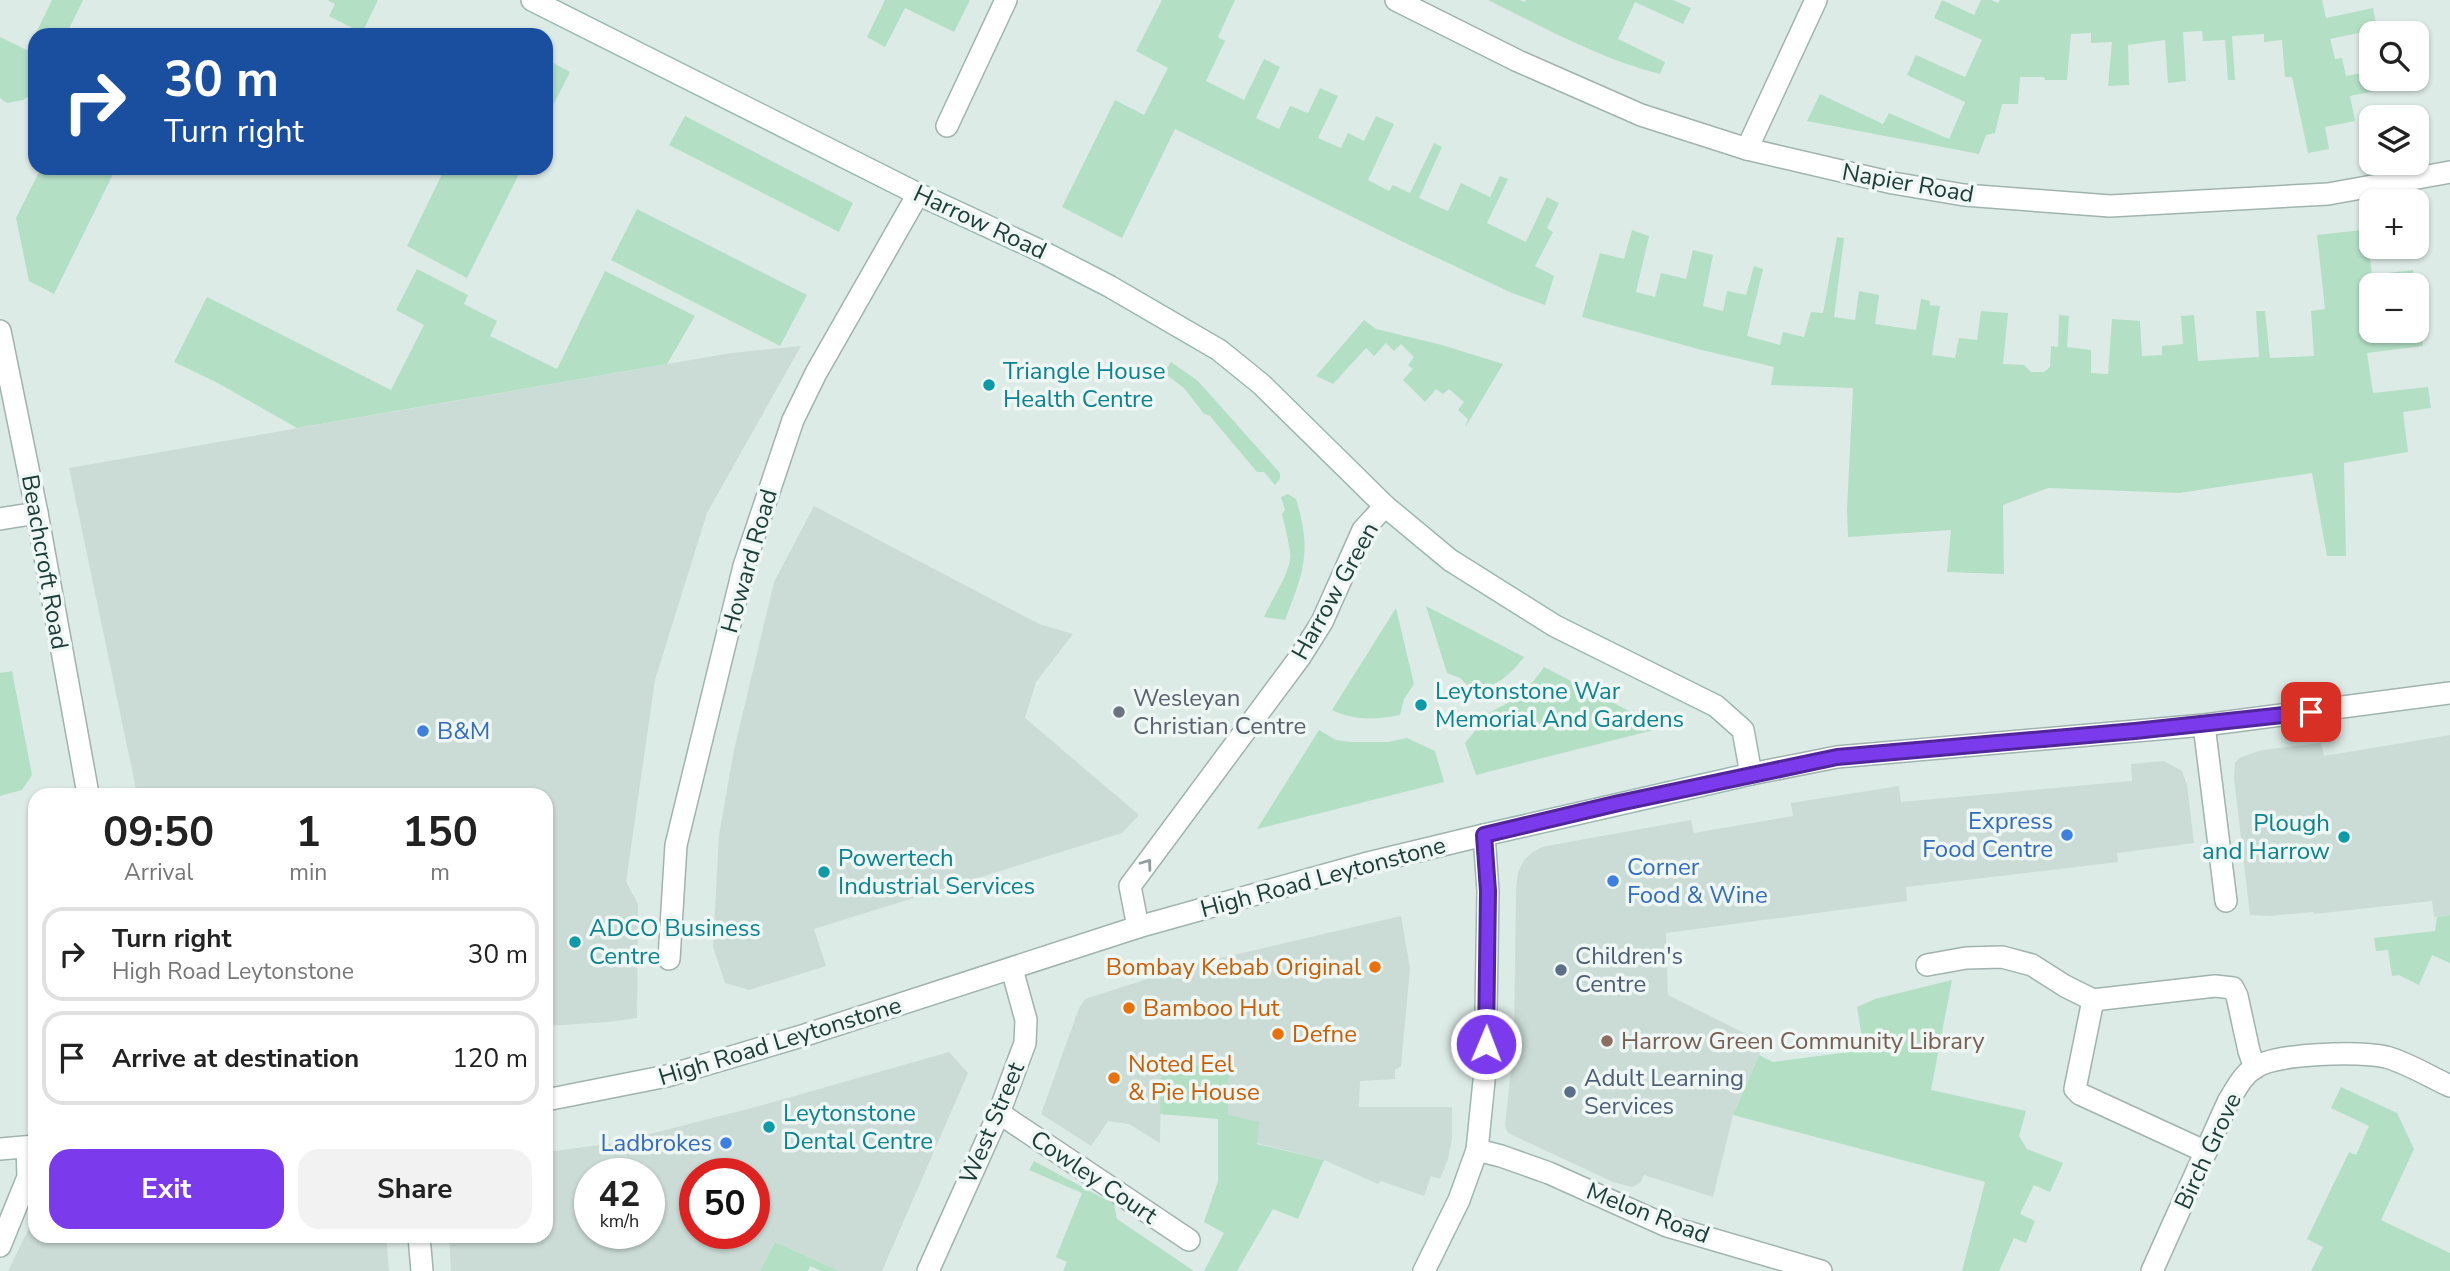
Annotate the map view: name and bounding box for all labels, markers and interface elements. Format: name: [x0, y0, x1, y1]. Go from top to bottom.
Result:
map controls: [2359, 21, 2429, 343]
button: search: [2359, 21, 2429, 91]
text: 30 m: [164, 46, 279, 113]
icon: right: [49, 56, 140, 147]
button: layers: [2359, 105, 2429, 175]
text: Turn right: [164, 110, 304, 153]
street label: Napier Road: [1840, 156, 1976, 210]
street label: Harrow Road: [908, 177, 1052, 267]
button: +: [2359, 189, 2429, 259]
button: −: [2359, 273, 2429, 343]
place label: Triangle House Health Centre: [1003, 355, 1166, 415]
marker: Triangle House Health Centre: [981, 377, 997, 393]
street label: Beachcroft Road: [14, 472, 76, 652]
street label: Howard Road: [713, 485, 785, 637]
street label: Harrow Green: [1284, 517, 1386, 665]
place label: Leytonstone War Memorial And Gardens: [1435, 675, 1684, 735]
place label: Wesleyan Christian Centre: [1133, 682, 1306, 742]
pin: [2281, 682, 2341, 742]
icon: arrive: [2292, 693, 2330, 731]
marker: Leytonstone War Memorial And Gardens: [1413, 697, 1429, 713]
marker: Wesleyan Christian Centre: [1111, 704, 1127, 720]
place label: B&M: [437, 715, 490, 747]
marker: B&M: [415, 723, 431, 739]
text: 09:50: [103, 804, 214, 861]
text: 1: [296, 804, 321, 861]
text: 150: [402, 804, 478, 861]
place label: Express Food Centre: [1922, 805, 2053, 865]
place label: Plough and Harrow: [2202, 807, 2330, 867]
marker: Express Food Centre: [2059, 827, 2075, 843]
street label: High Road Leytonstone: [1197, 829, 1449, 925]
marker: Plough and Harrow: [2336, 829, 2352, 845]
place label: Powertech Industrial Services: [838, 842, 1035, 902]
place label: Corner Food & Wine: [1627, 851, 1768, 911]
text: Arrival: [124, 857, 193, 888]
text: min: [289, 857, 327, 888]
text: m: [430, 857, 450, 888]
one-way arrow: [1138, 859, 1151, 872]
marker: Powertech Industrial Services: [816, 864, 832, 880]
marker: Corner Food & Wine: [1605, 873, 1621, 889]
place label: ADCO Business Centre: [589, 912, 761, 972]
text: Turn right: [112, 921, 231, 956]
marker: ADCO Business Centre: [567, 934, 583, 950]
icon: right: [53, 935, 91, 973]
text: 30 m: [468, 937, 528, 972]
place label: Children's Centre: [1575, 940, 1683, 1000]
place label: Bombay Kebab Original: [1106, 951, 1361, 983]
text: High Road Leytonstone: [112, 956, 354, 987]
marker: Bombay Kebab Original: [1367, 959, 1383, 975]
marker: Children's Centre: [1553, 962, 1569, 978]
street label: High Road Leytonstone: [655, 989, 905, 1093]
place label: Bamboo Hut: [1143, 992, 1280, 1024]
marker: Bamboo Hut: [1121, 1000, 1137, 1016]
position arrow: [1449, 1007, 1523, 1081]
place label: Defne: [1292, 1018, 1357, 1050]
place label: Harrow Green Community Library: [1621, 1025, 1985, 1057]
marker: Defne: [1270, 1026, 1286, 1042]
marker: Harrow Green Community Library: [1599, 1033, 1615, 1049]
icon: arrive: [53, 1039, 91, 1077]
text: Arrive at destination: [112, 1041, 359, 1076]
text: 120 m: [452, 1041, 528, 1076]
place label: Noted Eel & Pie House: [1128, 1048, 1260, 1108]
street label: West Street: [952, 1057, 1032, 1189]
place label: Adult Learning Services: [1584, 1062, 1744, 1122]
marker: Noted Eel & Pie House: [1106, 1070, 1122, 1086]
marker: Adult Learning Services: [1562, 1084, 1578, 1100]
street label: Birch Grove: [2167, 1088, 2249, 1214]
place label: Leytonstone Dental Centre: [783, 1097, 933, 1157]
marker: Leytonstone Dental Centre: [761, 1119, 777, 1135]
street label: Cowley Court: [1024, 1123, 1164, 1232]
place label: Ladbrokes: [600, 1127, 712, 1159]
marker: Ladbrokes: [718, 1135, 734, 1151]
button: Exit: [49, 1149, 284, 1229]
button: Share: [298, 1149, 532, 1229]
speed limit sign: 50: [679, 1158, 770, 1249]
text: 42: [598, 1171, 641, 1218]
street label: Melon Road: [1582, 1175, 1714, 1251]
text: km/h: [600, 1209, 639, 1233]

